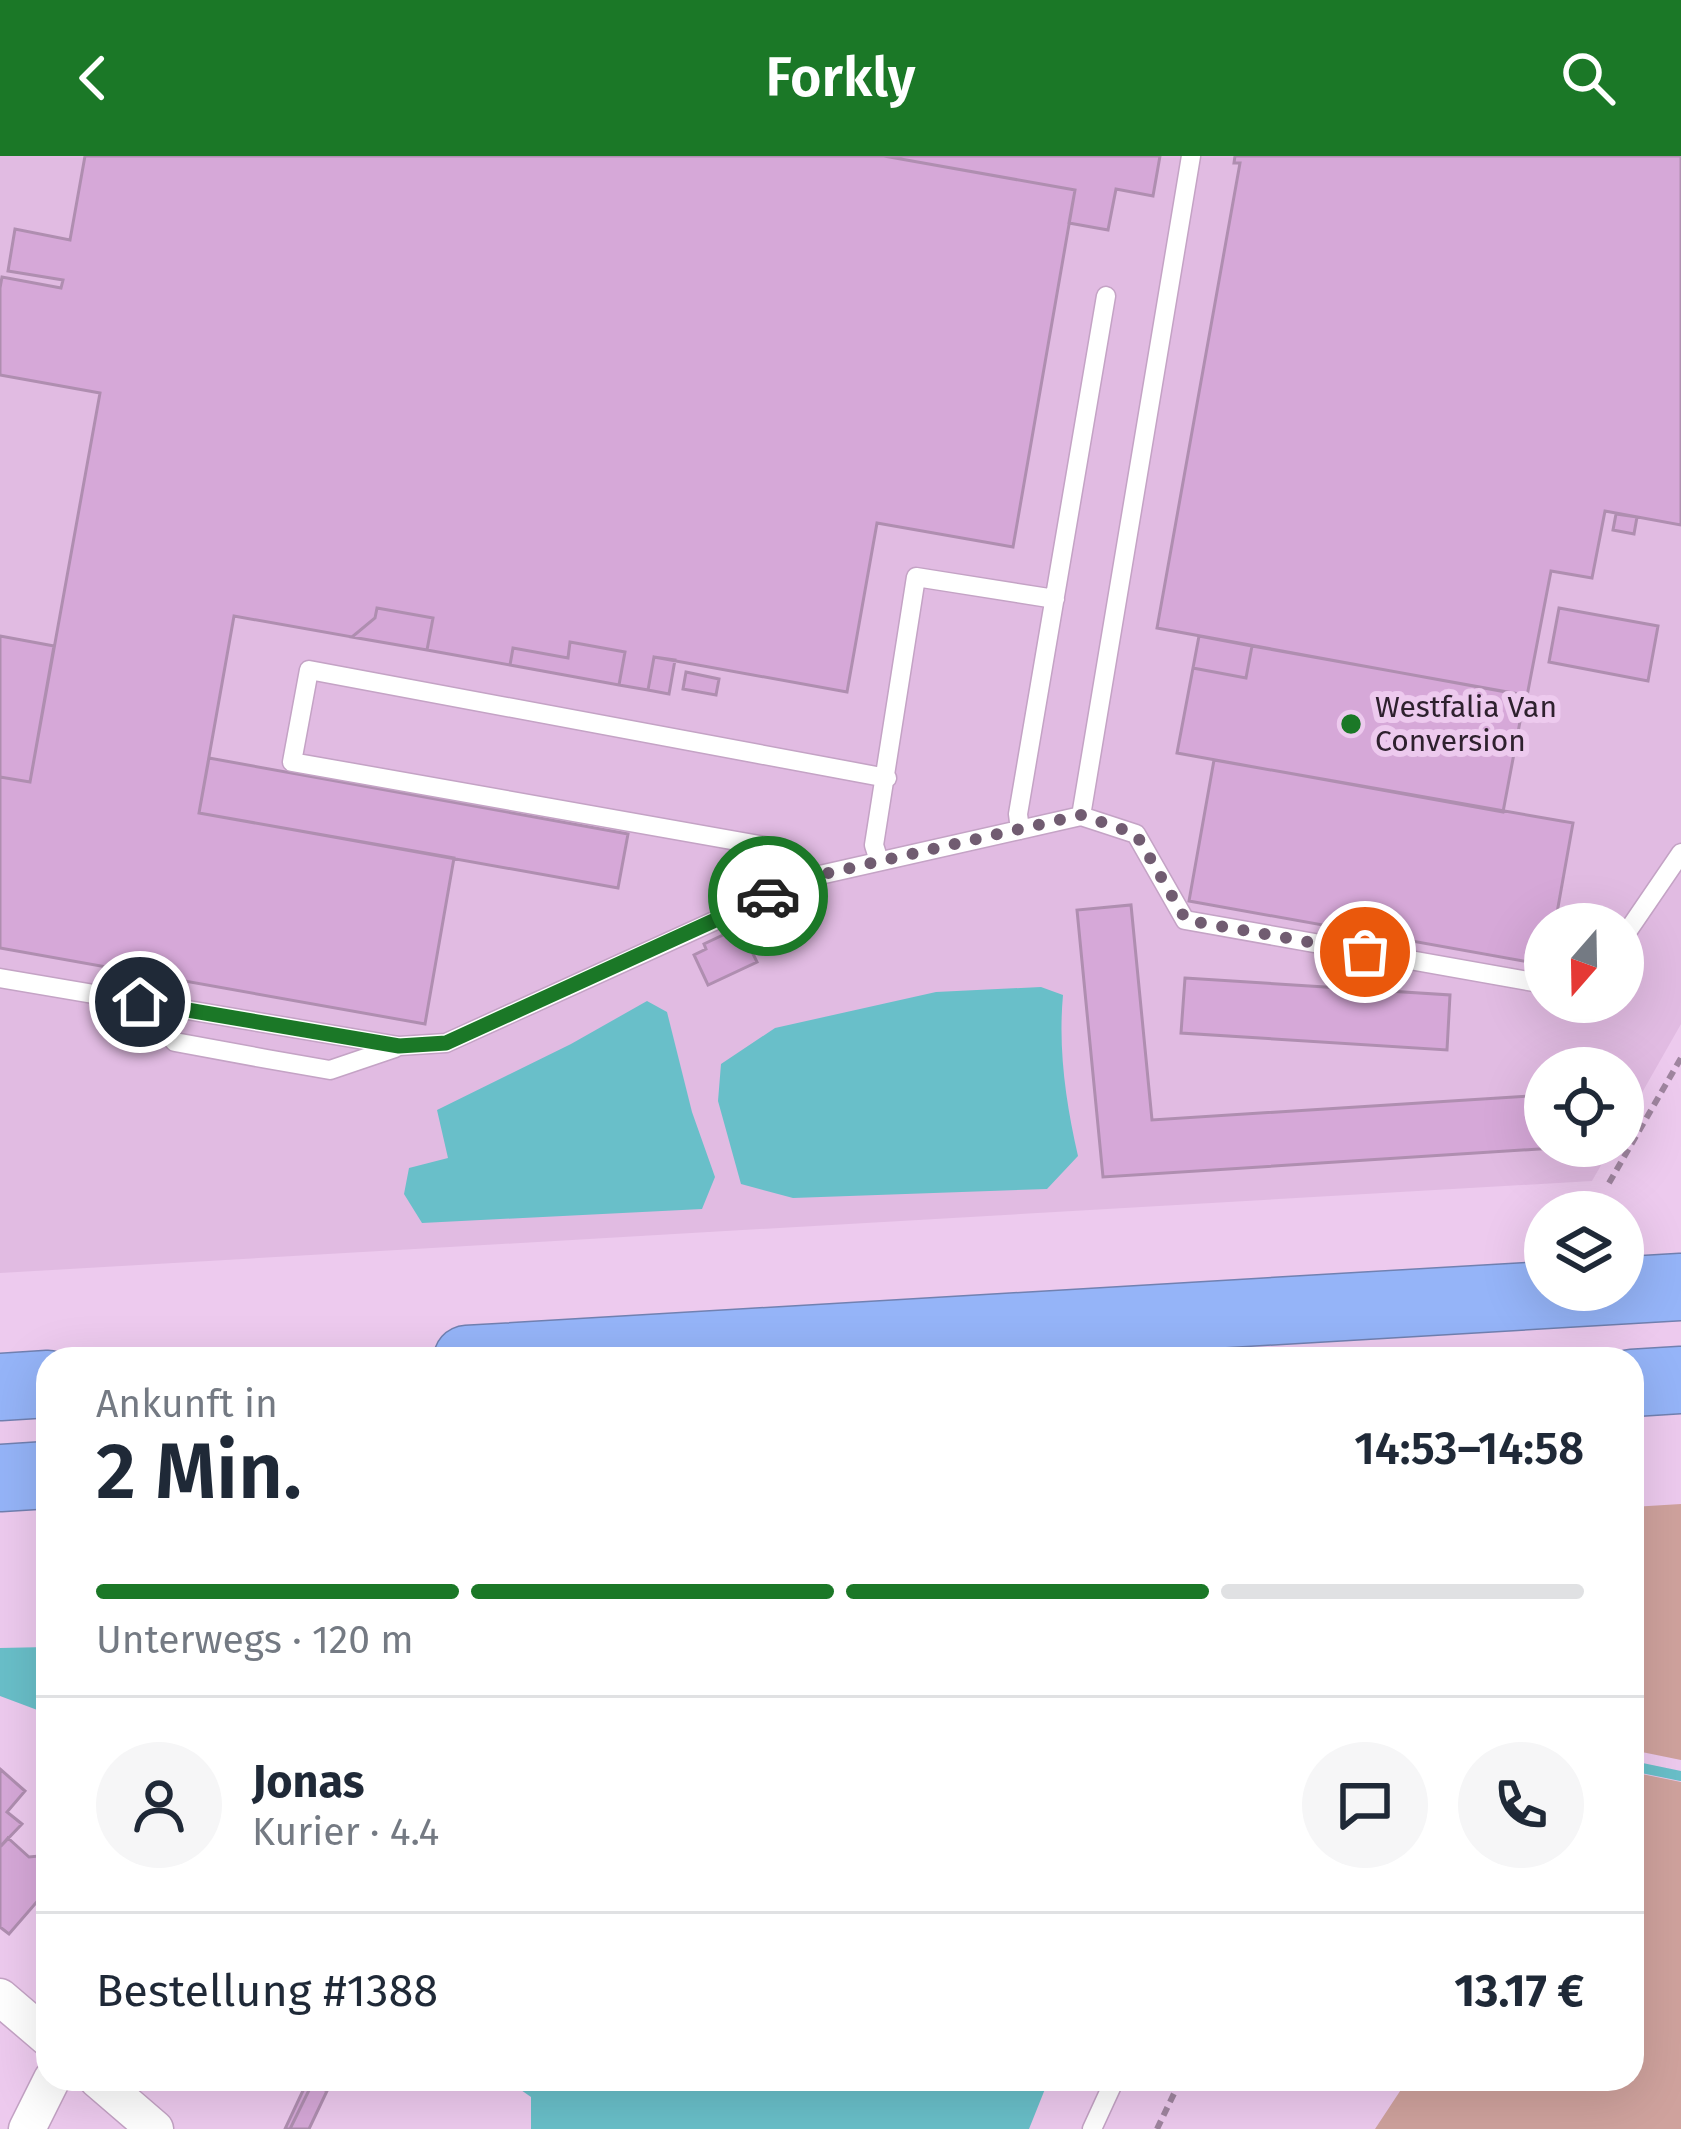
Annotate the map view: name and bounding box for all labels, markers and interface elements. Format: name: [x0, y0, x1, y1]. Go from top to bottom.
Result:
icon: back: [60, 45, 126, 111]
icon: search: [1555, 45, 1621, 111]
text: Forkly: [766, 46, 915, 110]
place label: Westfalia Van Conversion: [1375, 689, 1557, 759]
marker: Westfalia Van Conversion: [1338, 711, 1364, 737]
courier: [708, 836, 828, 956]
icon: car: [735, 863, 801, 929]
pin: [1314, 901, 1416, 1003]
north arrow: [1524, 903, 1644, 1023]
map controls: [1524, 903, 1644, 1311]
icon: bag: [1332, 919, 1398, 985]
pin: [89, 951, 191, 1053]
icon: home: [107, 969, 173, 1035]
button: locate: [1524, 1047, 1644, 1167]
button: layers: [1524, 1191, 1644, 1311]
text: Ankunft in: [96, 1381, 278, 1427]
text: 14:53–14:58: [1354, 1422, 1584, 1476]
text: 2 Min.: [96, 1425, 302, 1519]
text: Unterwegs · 120 m: [96, 1617, 414, 1663]
button: person: [96, 1742, 222, 1868]
button: chat: [1302, 1742, 1428, 1868]
button: phone: [1458, 1742, 1584, 1868]
text: Jonas: [252, 1755, 364, 1809]
text: Kurier · 4.4: [252, 1809, 439, 1855]
text: Bestellung #1388: [96, 1964, 438, 2018]
text: 13.17 €: [1454, 1964, 1584, 2018]

